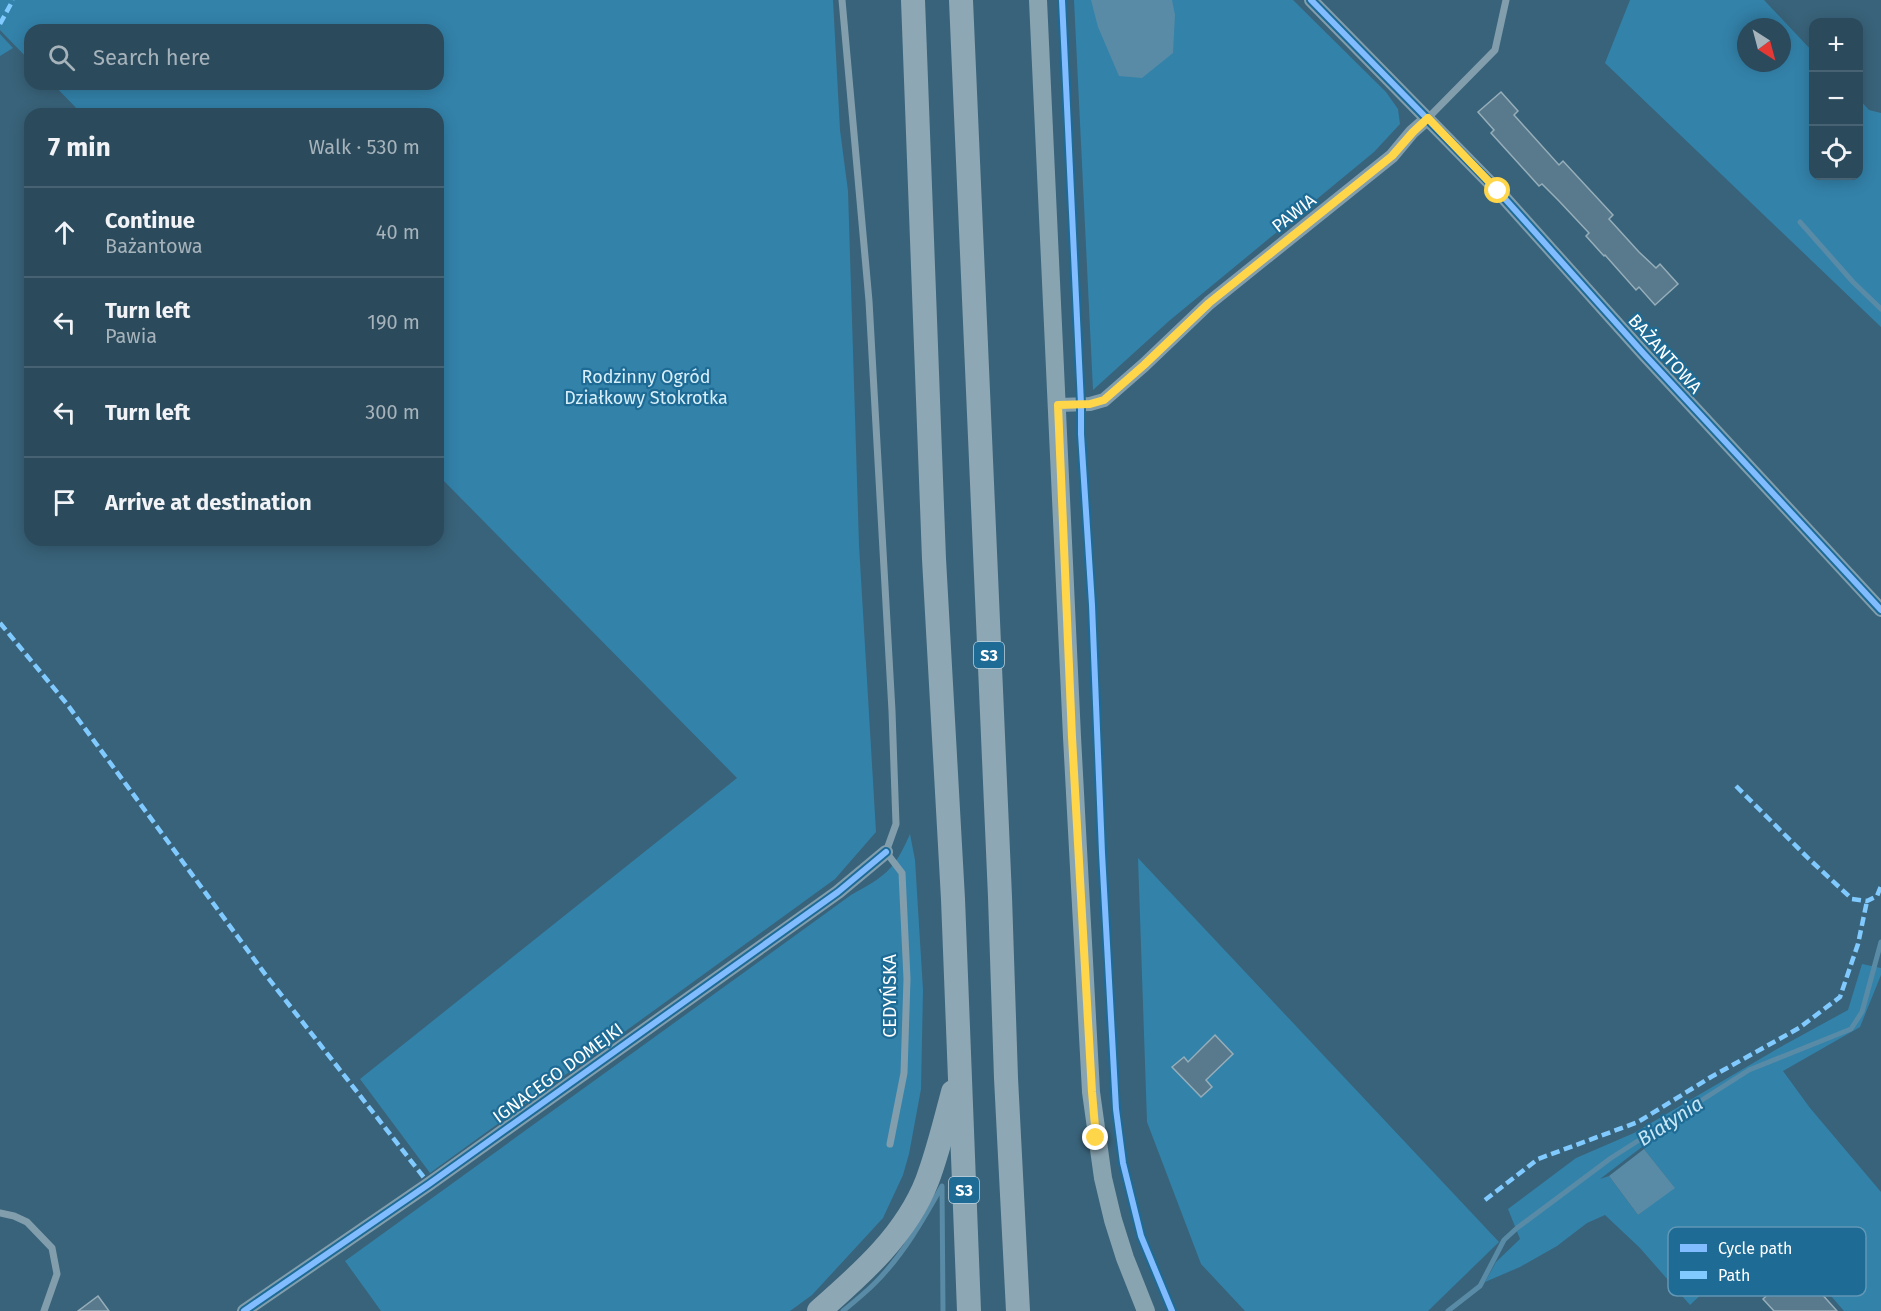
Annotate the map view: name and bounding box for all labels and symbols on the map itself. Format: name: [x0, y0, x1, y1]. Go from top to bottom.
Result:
north arrow: [1737, 18, 1791, 72]
route start: [1484, 177, 1510, 203]
street label: PAWIA: [1267, 188, 1321, 237]
street label: BAŻANTOWA: [1624, 310, 1707, 399]
park label: Rodzinny Ogród Działkowy Stokrotka: [564, 366, 728, 409]
road number: S3: [974, 642, 1004, 668]
street label: CEDYŃSKA: [878, 953, 901, 1038]
street label: IGNACEGO DOMEJKI: [488, 1018, 628, 1128]
water label: Białynia: [1633, 1091, 1707, 1151]
route end: [1082, 1124, 1108, 1150]
road number: S3: [949, 1177, 979, 1203]
legend: [1668, 1227, 1866, 1296]
text: Cycle path: [1718, 1239, 1792, 1258]
text: Path: [1718, 1266, 1750, 1285]

